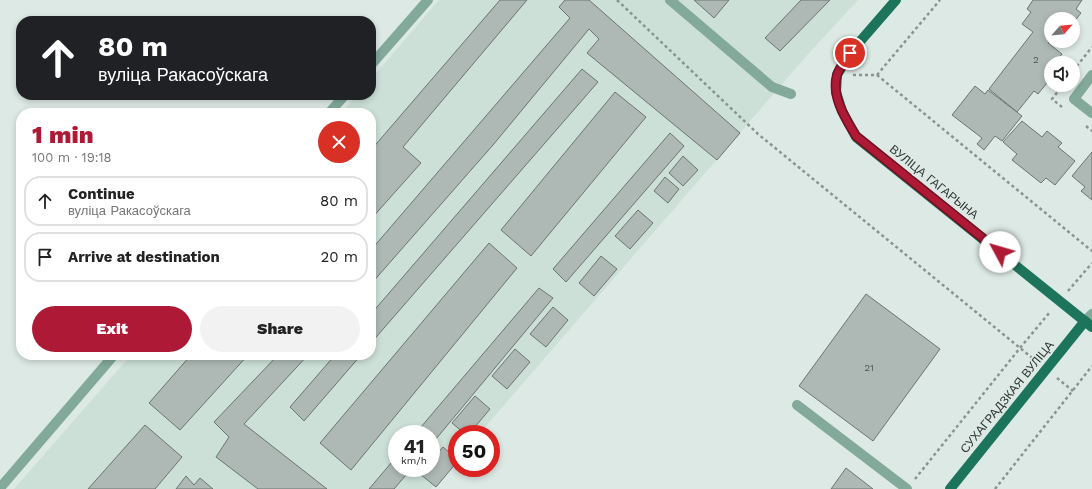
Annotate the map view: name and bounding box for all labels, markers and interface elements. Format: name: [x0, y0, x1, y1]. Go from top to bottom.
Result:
north arrow: [1044, 12, 1080, 48]
map controls: [1044, 12, 1080, 92]
text: 80 m: [98, 30, 168, 63]
icon: ahead: [32, 32, 84, 84]
pin: [833, 36, 867, 70]
icon: arrive: [839, 42, 861, 64]
house number: 2: [1033, 54, 1039, 65]
button: sound: [1044, 56, 1080, 92]
text: вуліца Ракасоўскага: [98, 64, 268, 85]
text: 1 min: [32, 121, 94, 149]
button: close: [318, 121, 360, 163]
street label: ВУЛІЦА ГАГАРЫНА: [887, 142, 981, 222]
text: 100 m · 19:18: [32, 150, 112, 165]
text: Continue: [68, 185, 135, 203]
icon: ahead: [34, 190, 56, 212]
text: 80 m: [320, 192, 358, 210]
text: вуліца Ракасоўскага: [68, 203, 191, 218]
position arrow: [979, 231, 1021, 273]
icon: arrive: [34, 246, 56, 268]
text: Arrive at destination: [68, 248, 220, 266]
text: 20 m: [321, 248, 358, 266]
button: Exit: [32, 306, 192, 352]
button: Share: [200, 306, 360, 352]
street label: СУХАГРАДЗКАЯ ВУЛІЦА: [957, 338, 1057, 456]
house number: 21: [864, 362, 874, 373]
speed limit sign: 50: [448, 425, 500, 477]
text: 41: [403, 434, 425, 458]
text: km/h: [401, 455, 427, 466]

